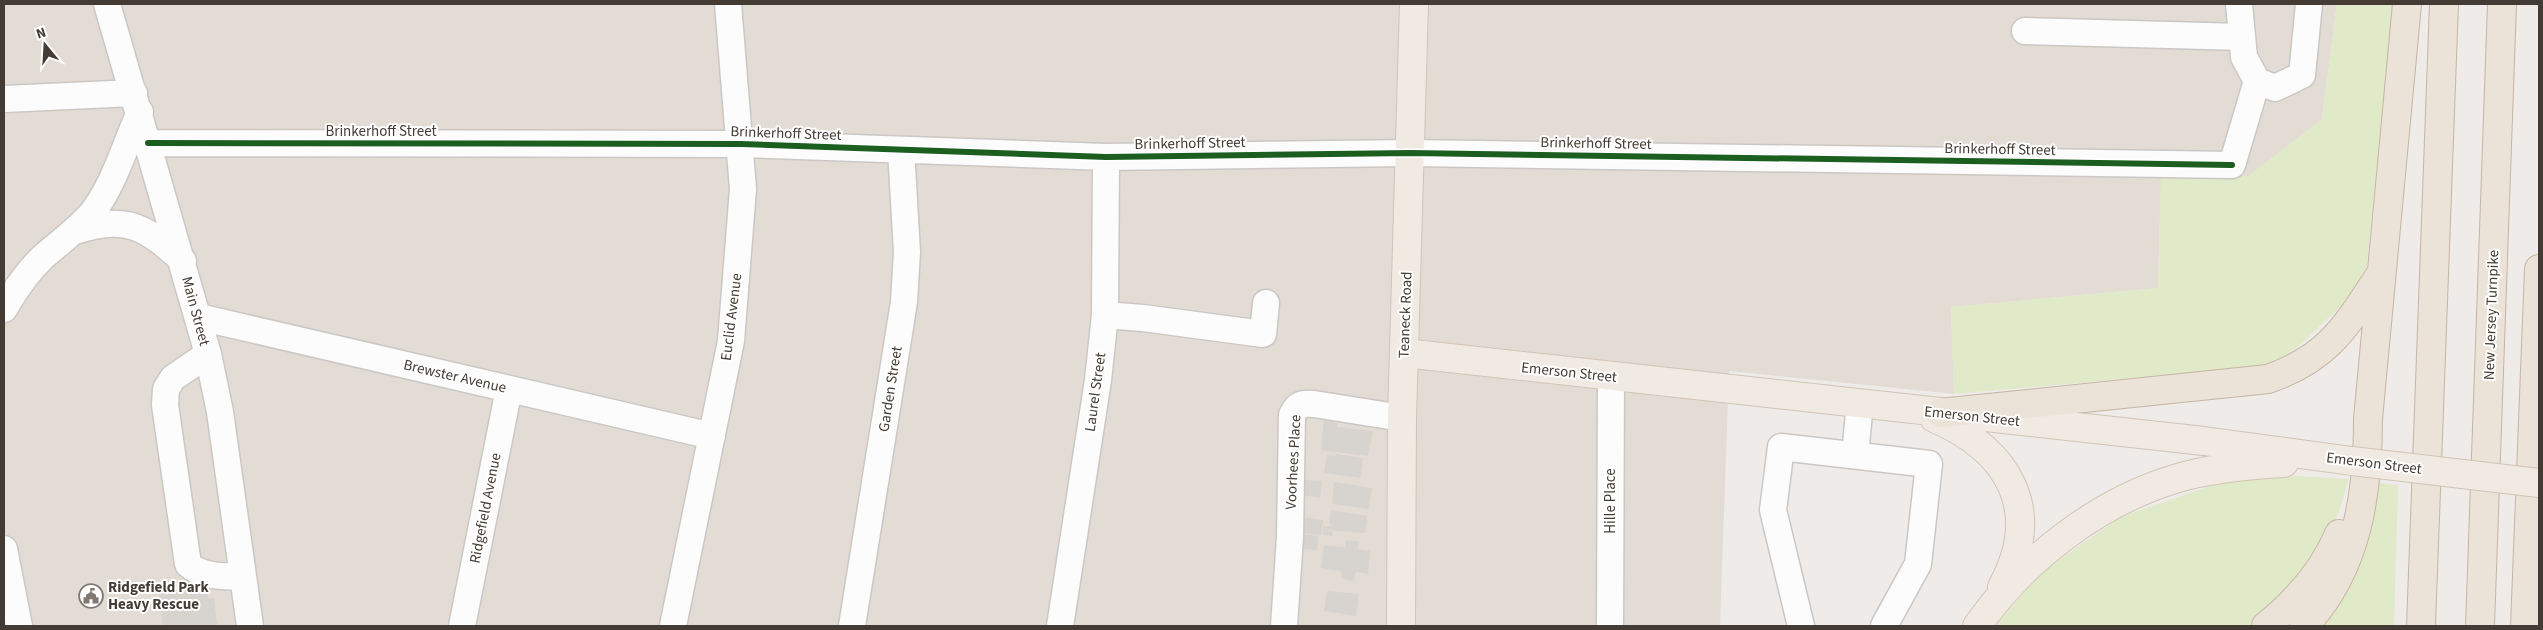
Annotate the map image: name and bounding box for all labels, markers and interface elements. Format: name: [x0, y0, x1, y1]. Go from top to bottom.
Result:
north arrow: [20, 20, 70, 70]
text: N: [34, 23, 49, 45]
street label: Brinkerhoff Street: [325, 121, 437, 142]
street label: Brinkerhoff Street: [730, 121, 842, 146]
street label: Brinkerhoff Street: [1134, 132, 1246, 155]
street label: Brinkerhoff Street: [1540, 132, 1652, 155]
street label: Brinkerhoff Street: [1944, 138, 2056, 161]
street label: New Jersey Turnpike: [2479, 250, 2504, 380]
street label: Teaneck Road: [1393, 271, 1418, 359]
street label: Euclid Avenue: [716, 272, 747, 362]
street label: Main Street: [176, 274, 215, 348]
street label: Garden Street: [873, 345, 908, 433]
street label: Laurel Street: [1080, 351, 1111, 433]
street label: Brewster Avenue: [401, 354, 508, 399]
street label: Emerson Street: [1520, 357, 1618, 388]
street label: Emerson Street: [1923, 401, 2021, 432]
street label: Voorhees Place: [1281, 414, 1306, 510]
street label: Emerson Street: [2325, 447, 2423, 480]
street label: Ridgefield Avenue: [464, 451, 507, 565]
street label: Hille Place: [1600, 468, 1621, 534]
place label: Ridgefield Park Heavy Rescue: [108, 577, 210, 615]
public building icon: Ridgefield Park Heavy Rescue: [78, 583, 104, 609]

